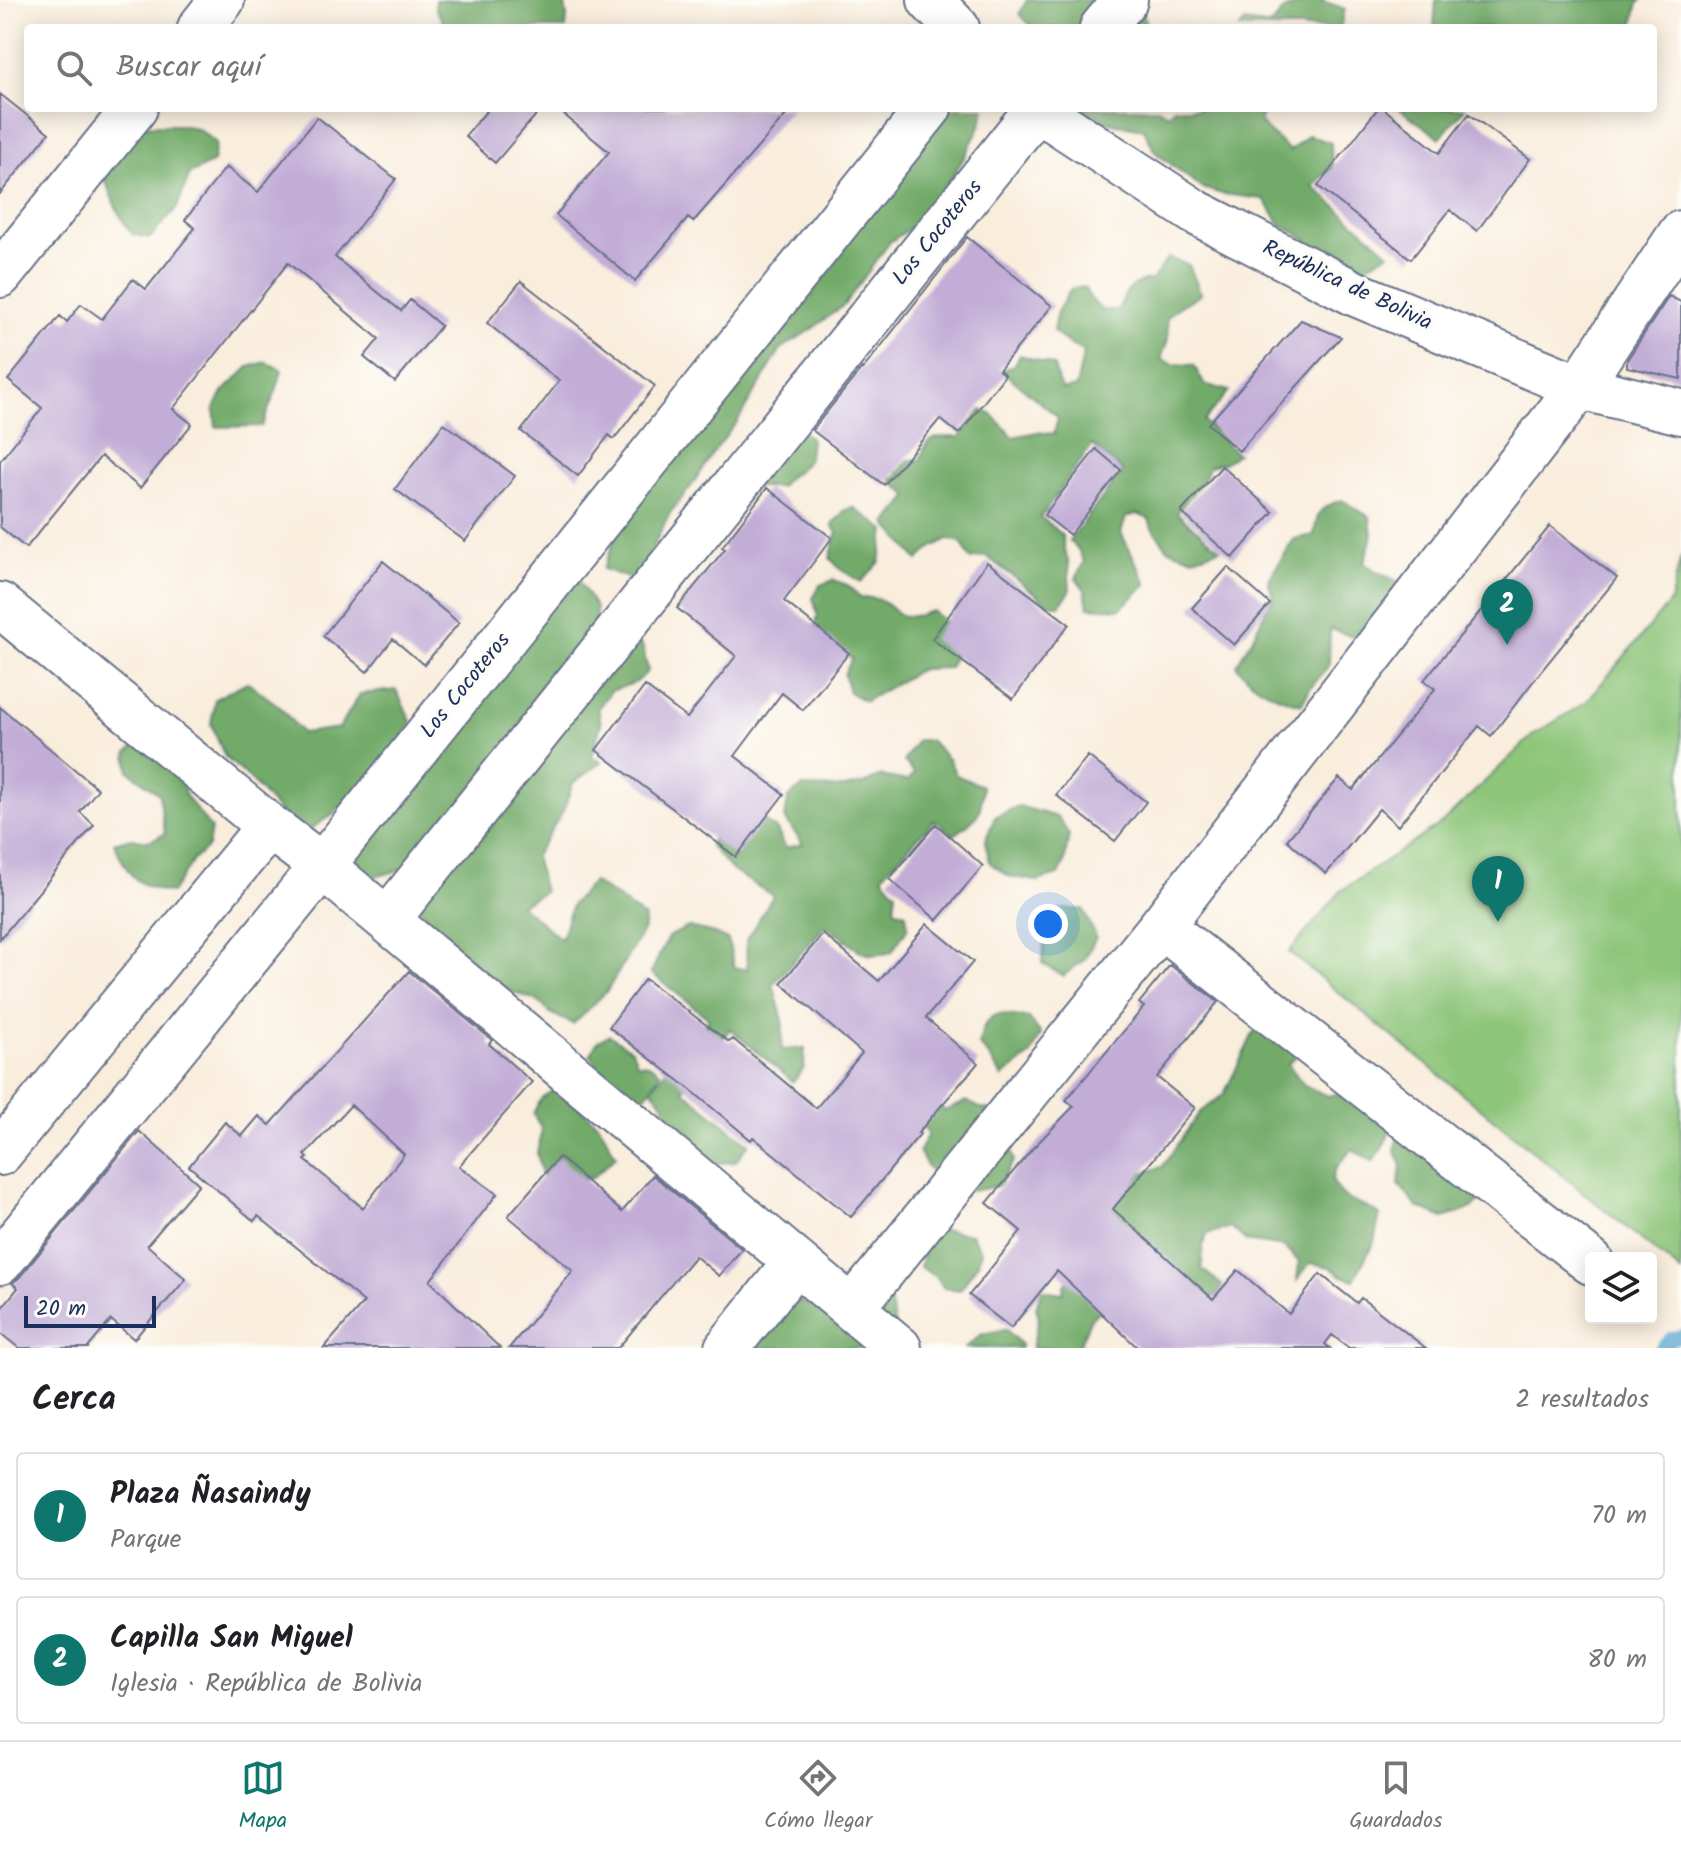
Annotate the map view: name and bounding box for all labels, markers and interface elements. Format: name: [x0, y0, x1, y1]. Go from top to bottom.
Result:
search box: [24, 24, 1657, 112]
text: Buscar aquí: [116, 44, 262, 92]
icon: search: [52, 46, 96, 90]
street label: Los Cocoteros: [884, 172, 992, 294]
street label: República de Bolivia: [1256, 231, 1438, 341]
pin: 2: [1481, 579, 1533, 645]
street label: Los Cocoteros: [412, 625, 520, 747]
pin: 1: [1472, 856, 1524, 922]
your location: [1028, 904, 1068, 944]
map controls: [1585, 1252, 1657, 1324]
button: layers: [1585, 1252, 1657, 1324]
scale bar: [24, 1292, 156, 1328]
text: 20 m: [36, 1292, 86, 1327]
text: Cerca: [32, 1373, 116, 1427]
text: 2 resultados: [1515, 1379, 1649, 1421]
text: Plaza Ñasaindy: [110, 1471, 311, 1519]
text: 1: [56, 1495, 64, 1537]
text: 70 m: [1591, 1495, 1647, 1537]
text: Parque: [110, 1519, 181, 1561]
text: Capilla San Miguel: [110, 1615, 353, 1663]
text: 2: [52, 1639, 68, 1681]
text: 80 m: [1587, 1639, 1647, 1681]
text: Iglesia · República de Bolivia: [110, 1663, 422, 1705]
tab: Mapa: [239, 1756, 287, 1839]
tab: Cómo llegar: [764, 1756, 872, 1839]
tab: Guardados: [1349, 1756, 1442, 1839]

